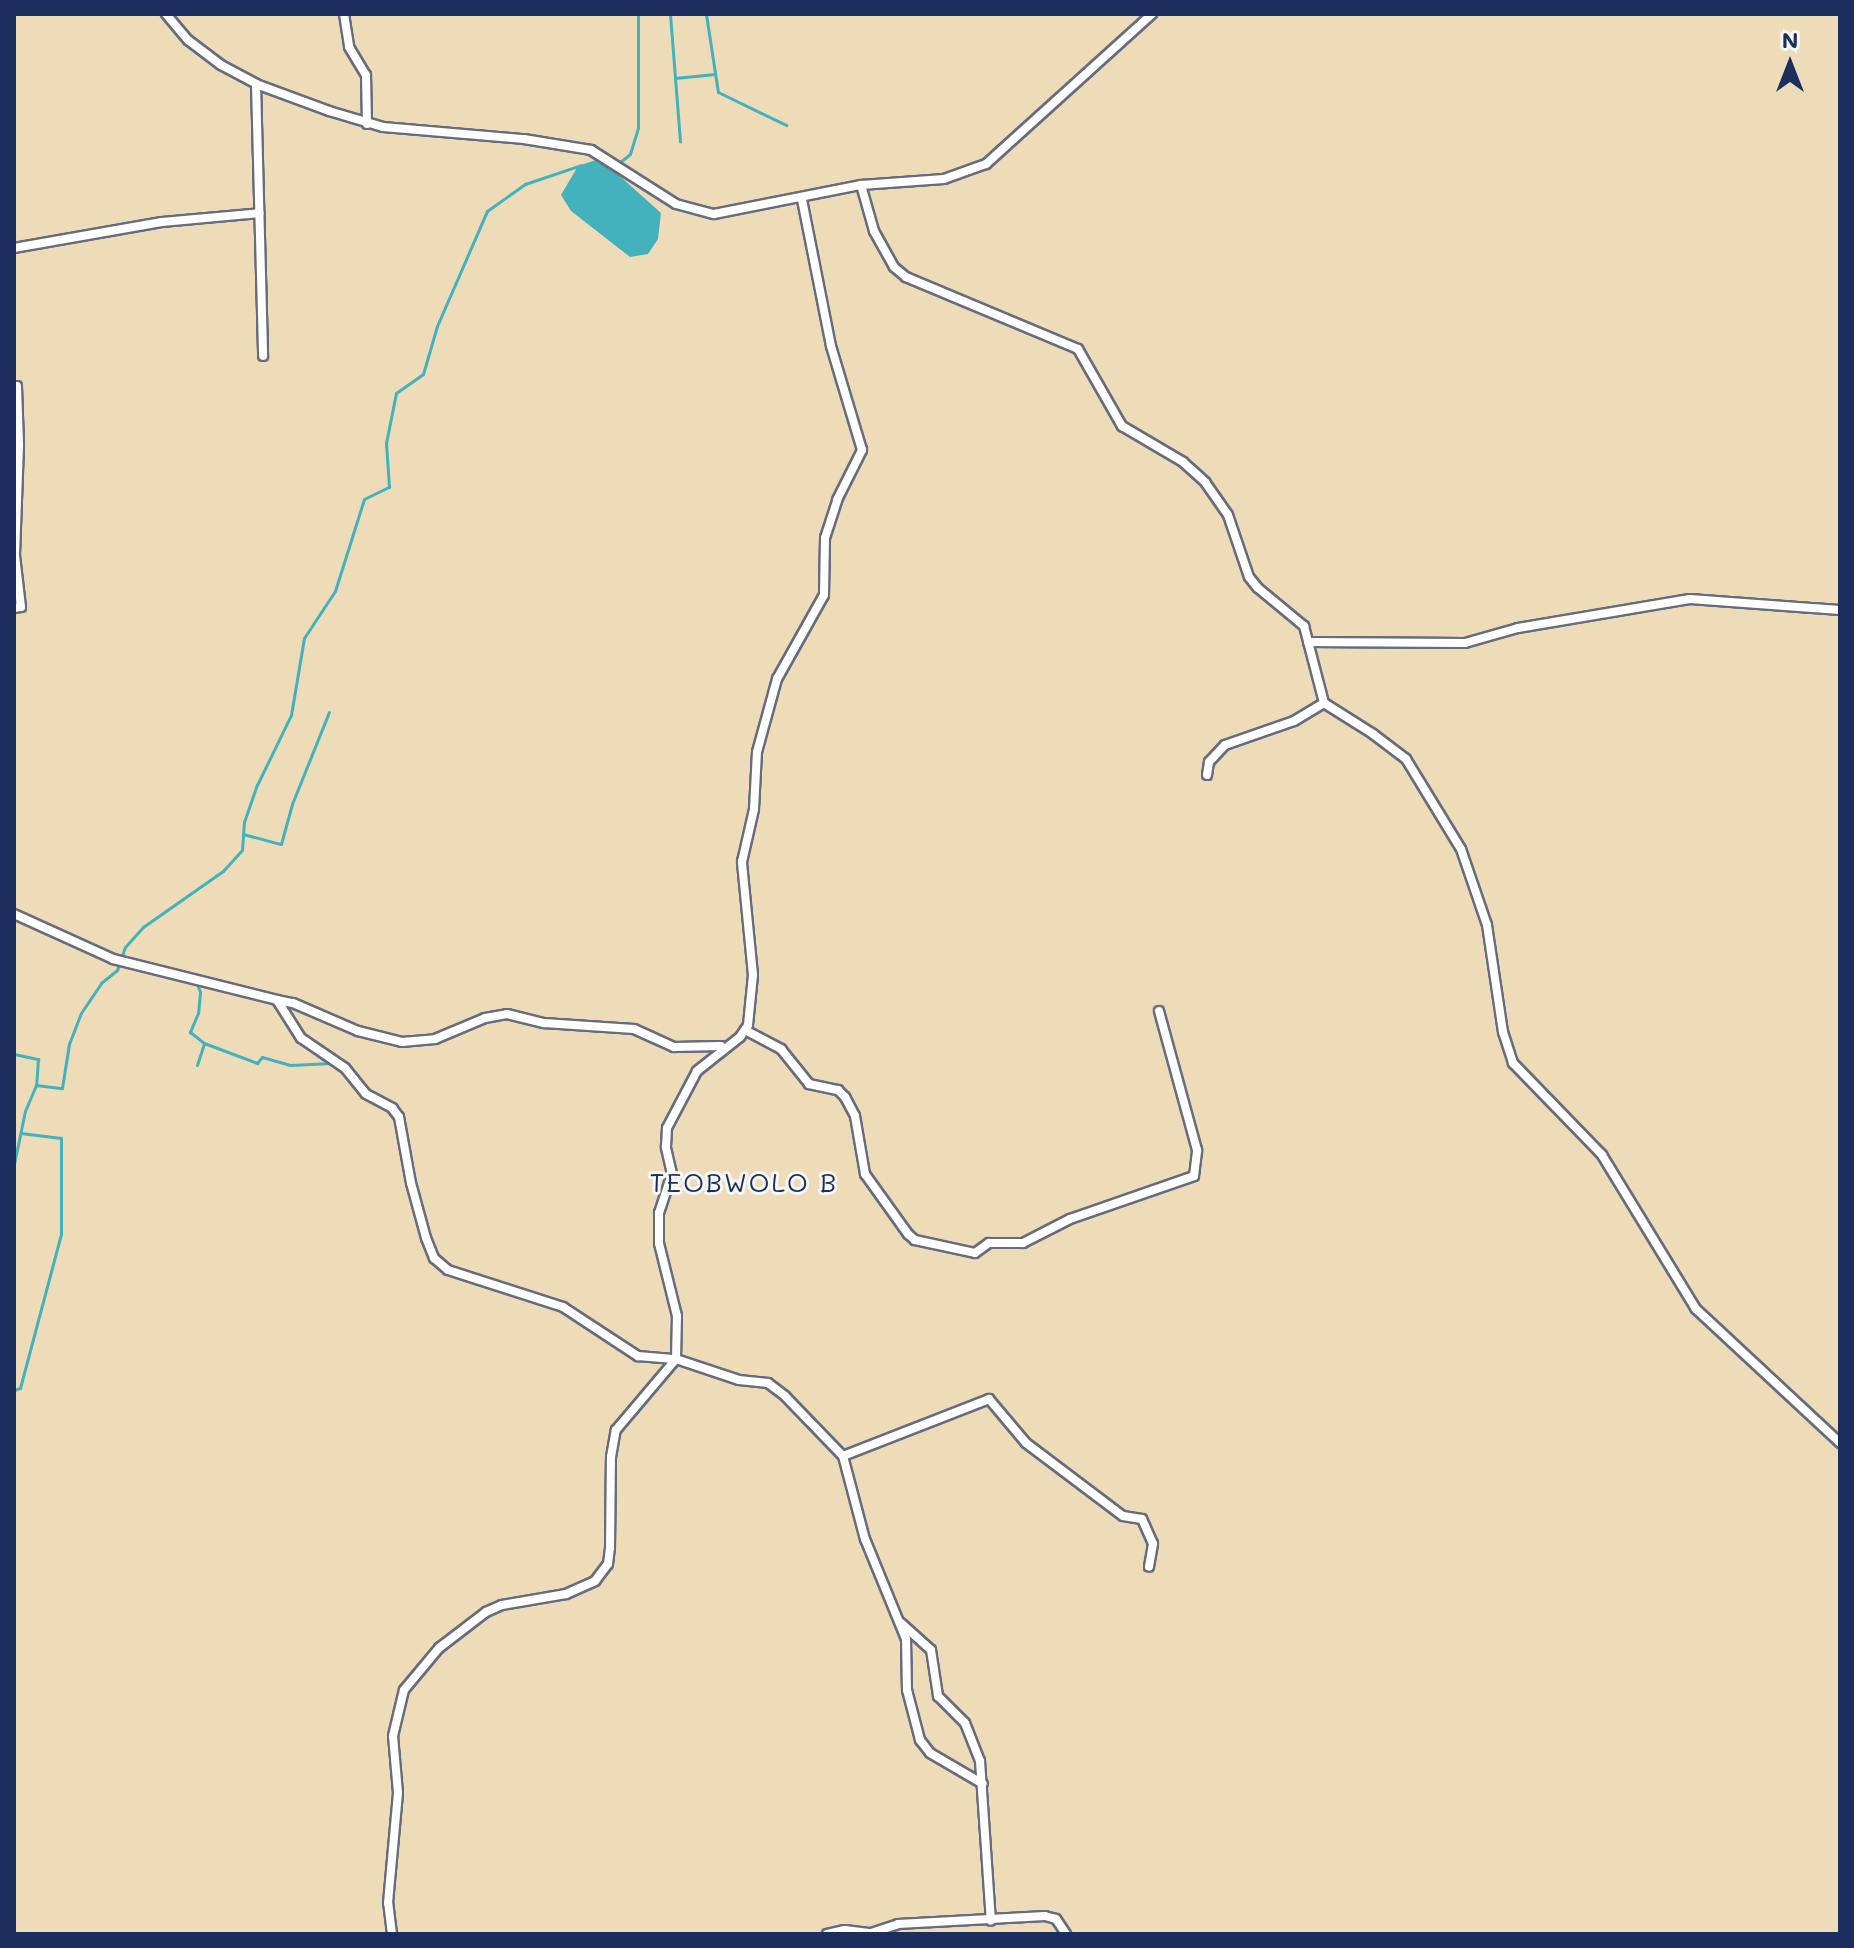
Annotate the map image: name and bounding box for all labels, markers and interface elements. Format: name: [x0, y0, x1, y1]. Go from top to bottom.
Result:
north arrow: [1750, 24, 1830, 104]
text: N: [1782, 25, 1798, 54]
district label: TEOBWOLO B: [650, 1167, 838, 1199]

